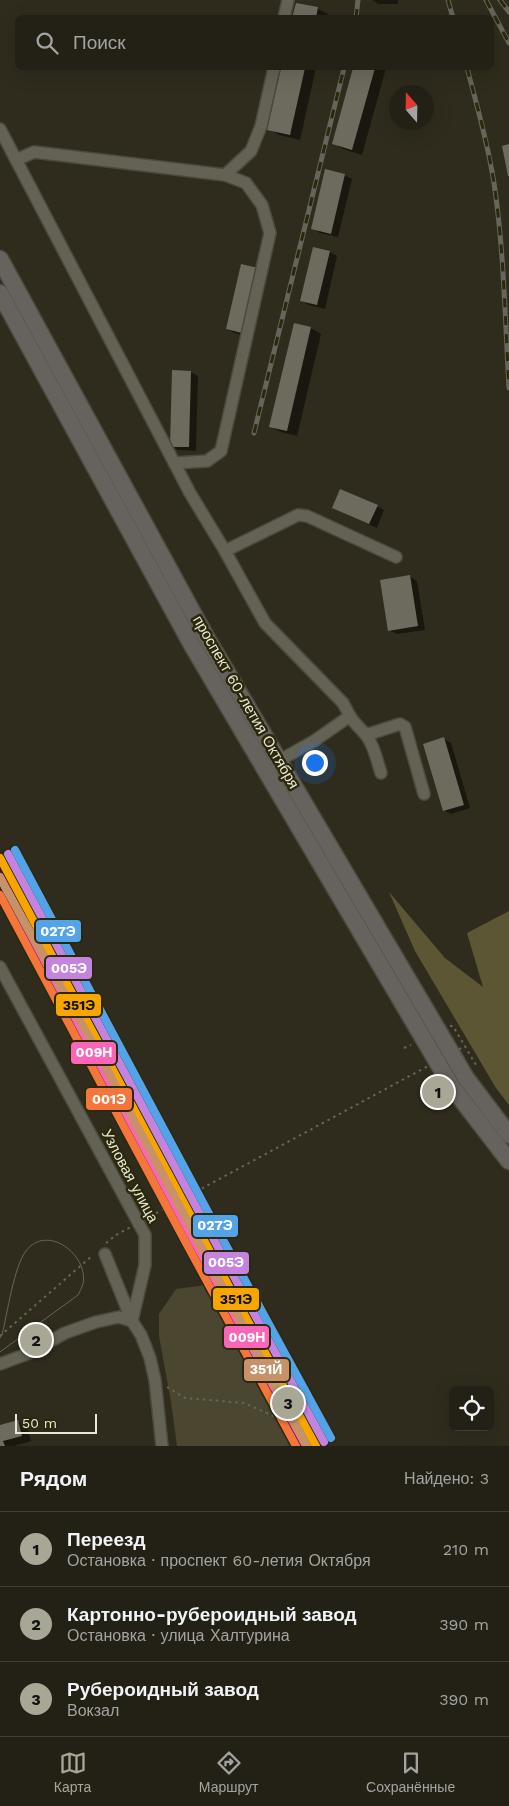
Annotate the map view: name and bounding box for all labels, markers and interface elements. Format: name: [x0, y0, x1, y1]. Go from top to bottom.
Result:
search box: [15, 15, 494, 70]
icon: search: [33, 29, 61, 57]
text: Поиск: [73, 31, 126, 54]
north arrow: [389, 85, 434, 130]
street label: проспект 60-летия Октября: [189, 612, 303, 792]
your location: [302, 750, 328, 776]
line badge: 027Э: [35, 919, 82, 943]
text: 027Э: [40, 923, 76, 939]
line badge: 005Э: [45, 956, 93, 980]
text: 005Э: [51, 960, 87, 976]
line badge: 351Э: [55, 993, 102, 1017]
text: 351Э: [63, 997, 95, 1013]
line badge: 009Н: [70, 1041, 117, 1065]
text: 009Н: [76, 1044, 112, 1060]
pin: 1: [422, 1073, 454, 1111]
line badge: 001Э: [85, 1087, 133, 1111]
text: 001Э: [92, 1091, 126, 1107]
street label: Узловая улица: [98, 1126, 162, 1226]
line badge: 027Э: [192, 1214, 239, 1238]
text: 027Э: [197, 1217, 233, 1233]
line badge: 005Э: [203, 1251, 250, 1275]
text: 005Э: [208, 1254, 244, 1270]
line badge: 351Э: [212, 1287, 260, 1311]
text: 351Э: [220, 1291, 252, 1307]
pin: 2: [20, 1321, 52, 1359]
line badge: 009Н: [223, 1325, 270, 1349]
text: 009Н: [229, 1329, 265, 1345]
line badge: 351Й: [243, 1358, 290, 1382]
text: 351Й: [250, 1360, 282, 1377]
pin: 3: [272, 1384, 304, 1422]
map controls: [449, 1386, 494, 1431]
button: locate: [449, 1386, 494, 1431]
scale bar: [15, 1411, 98, 1434]
text: 50 m: [22, 1415, 57, 1431]
text: Рядом: [20, 1466, 87, 1491]
text: Найдено: 3: [404, 1469, 489, 1488]
text: Переезд: [67, 1528, 145, 1551]
text: 1: [33, 1540, 39, 1559]
text: 210 m: [443, 1540, 489, 1559]
text: Остановка · проспект 60-летия Октября: [67, 1551, 371, 1570]
text: Картонно-рубероидный завод: [67, 1603, 357, 1626]
text: 2: [31, 1615, 41, 1634]
text: 390 m: [439, 1615, 489, 1634]
text: Остановка · улица Халтурина: [67, 1626, 290, 1645]
text: Рубероидный завод: [67, 1678, 259, 1701]
text: 3: [31, 1690, 41, 1709]
text: 390 m: [439, 1690, 489, 1709]
text: Вокзал: [67, 1701, 119, 1720]
tab: Карта: [54, 1749, 91, 1795]
tab: Маршрут: [199, 1749, 258, 1795]
tab: Сохранённые: [366, 1749, 455, 1795]

